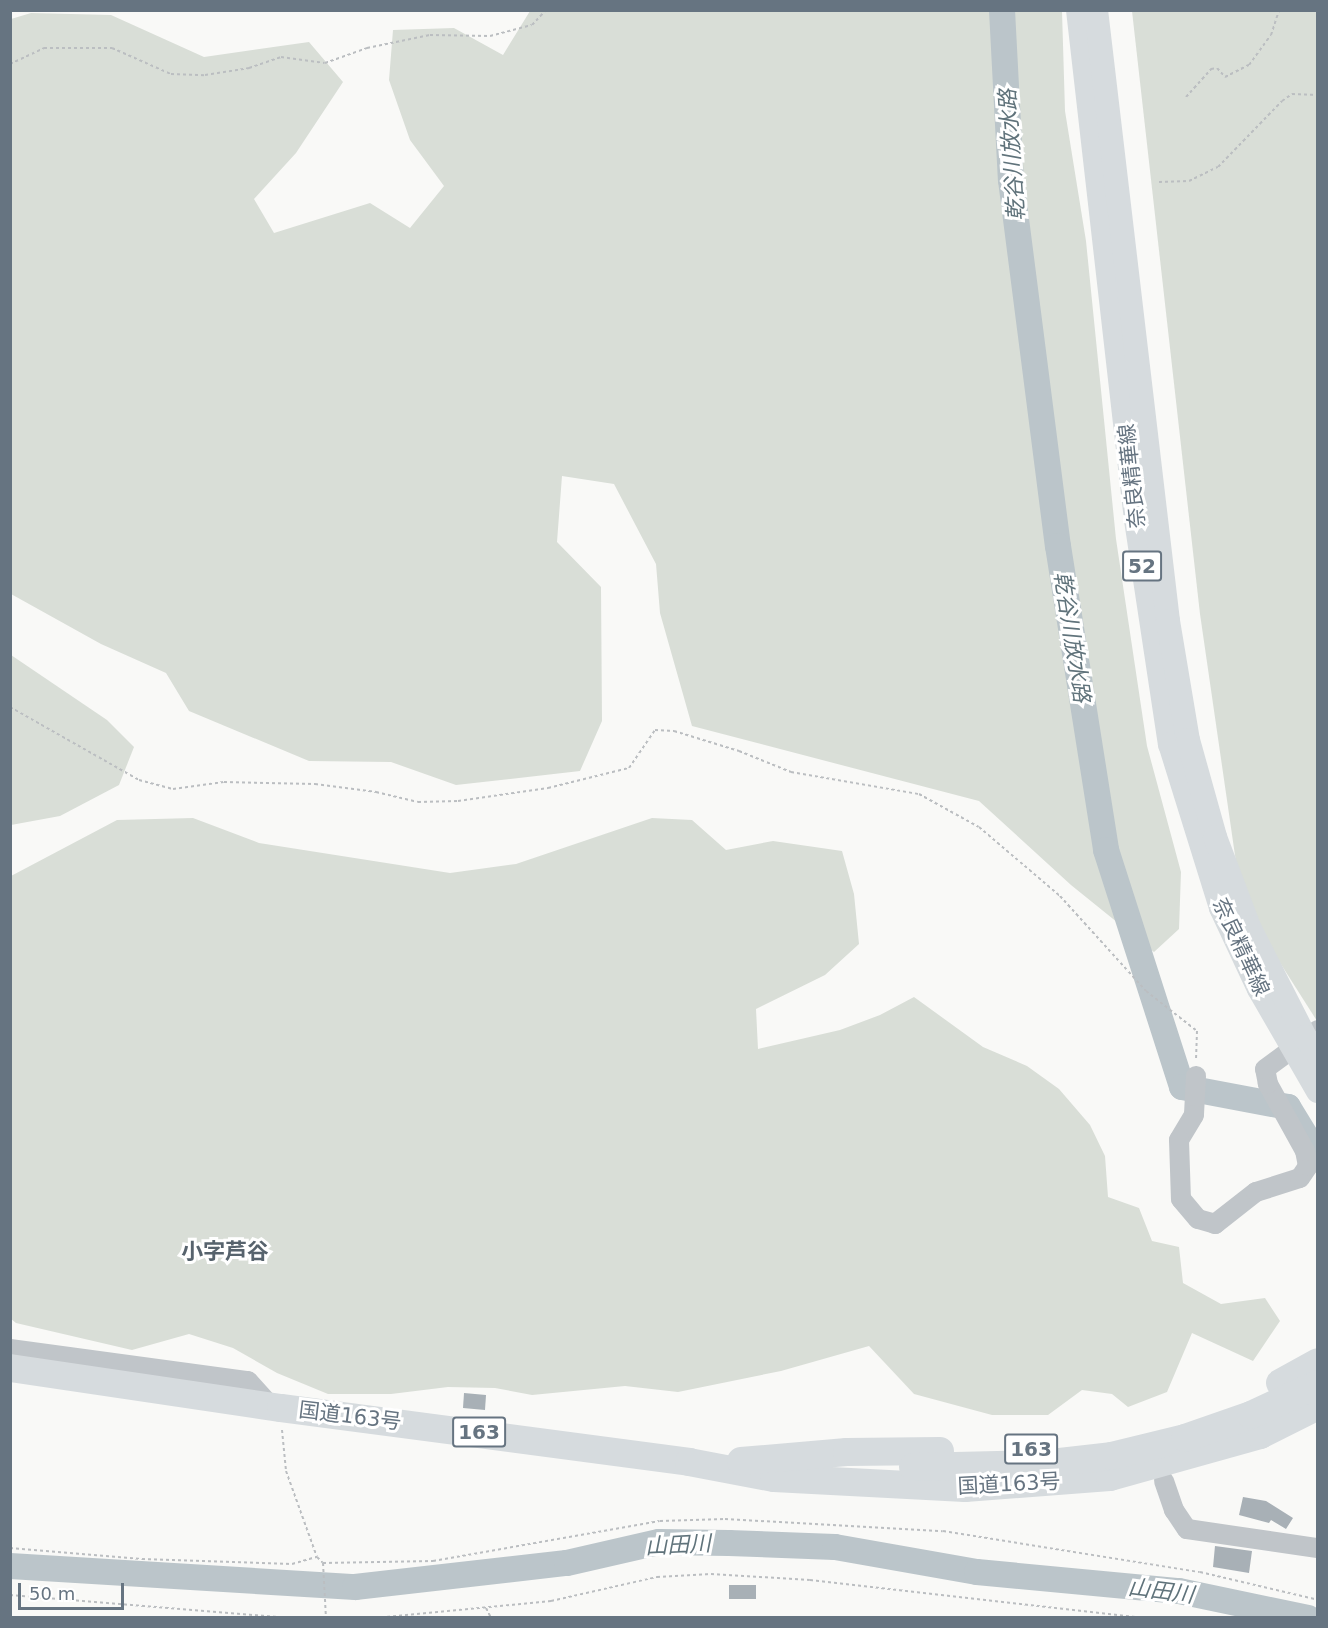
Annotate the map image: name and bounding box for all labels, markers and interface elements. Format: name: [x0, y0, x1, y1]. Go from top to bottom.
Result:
water label: 乾谷川放水路: [994, 88, 1030, 222]
street label: 奈良精華線: [1114, 422, 1150, 530]
road number: 52: [1121, 549, 1163, 583]
water label: 乾谷川放水路: [1049, 570, 1095, 704]
street label: 奈良精華線: [1207, 894, 1275, 1000]
district label: 小字芦谷: [181, 1239, 269, 1265]
street label: 国道163号: [297, 1397, 403, 1435]
road number: 163: [452, 1415, 506, 1449]
road number: 163: [1004, 1432, 1058, 1466]
street label: 国道163号: [957, 1469, 1061, 1499]
water label: 山田川: [644, 1530, 712, 1560]
scale bar: [21, 1571, 128, 1609]
water label: 山田川: [1127, 1574, 1195, 1608]
text: 50 m: [29, 1583, 75, 1604]

